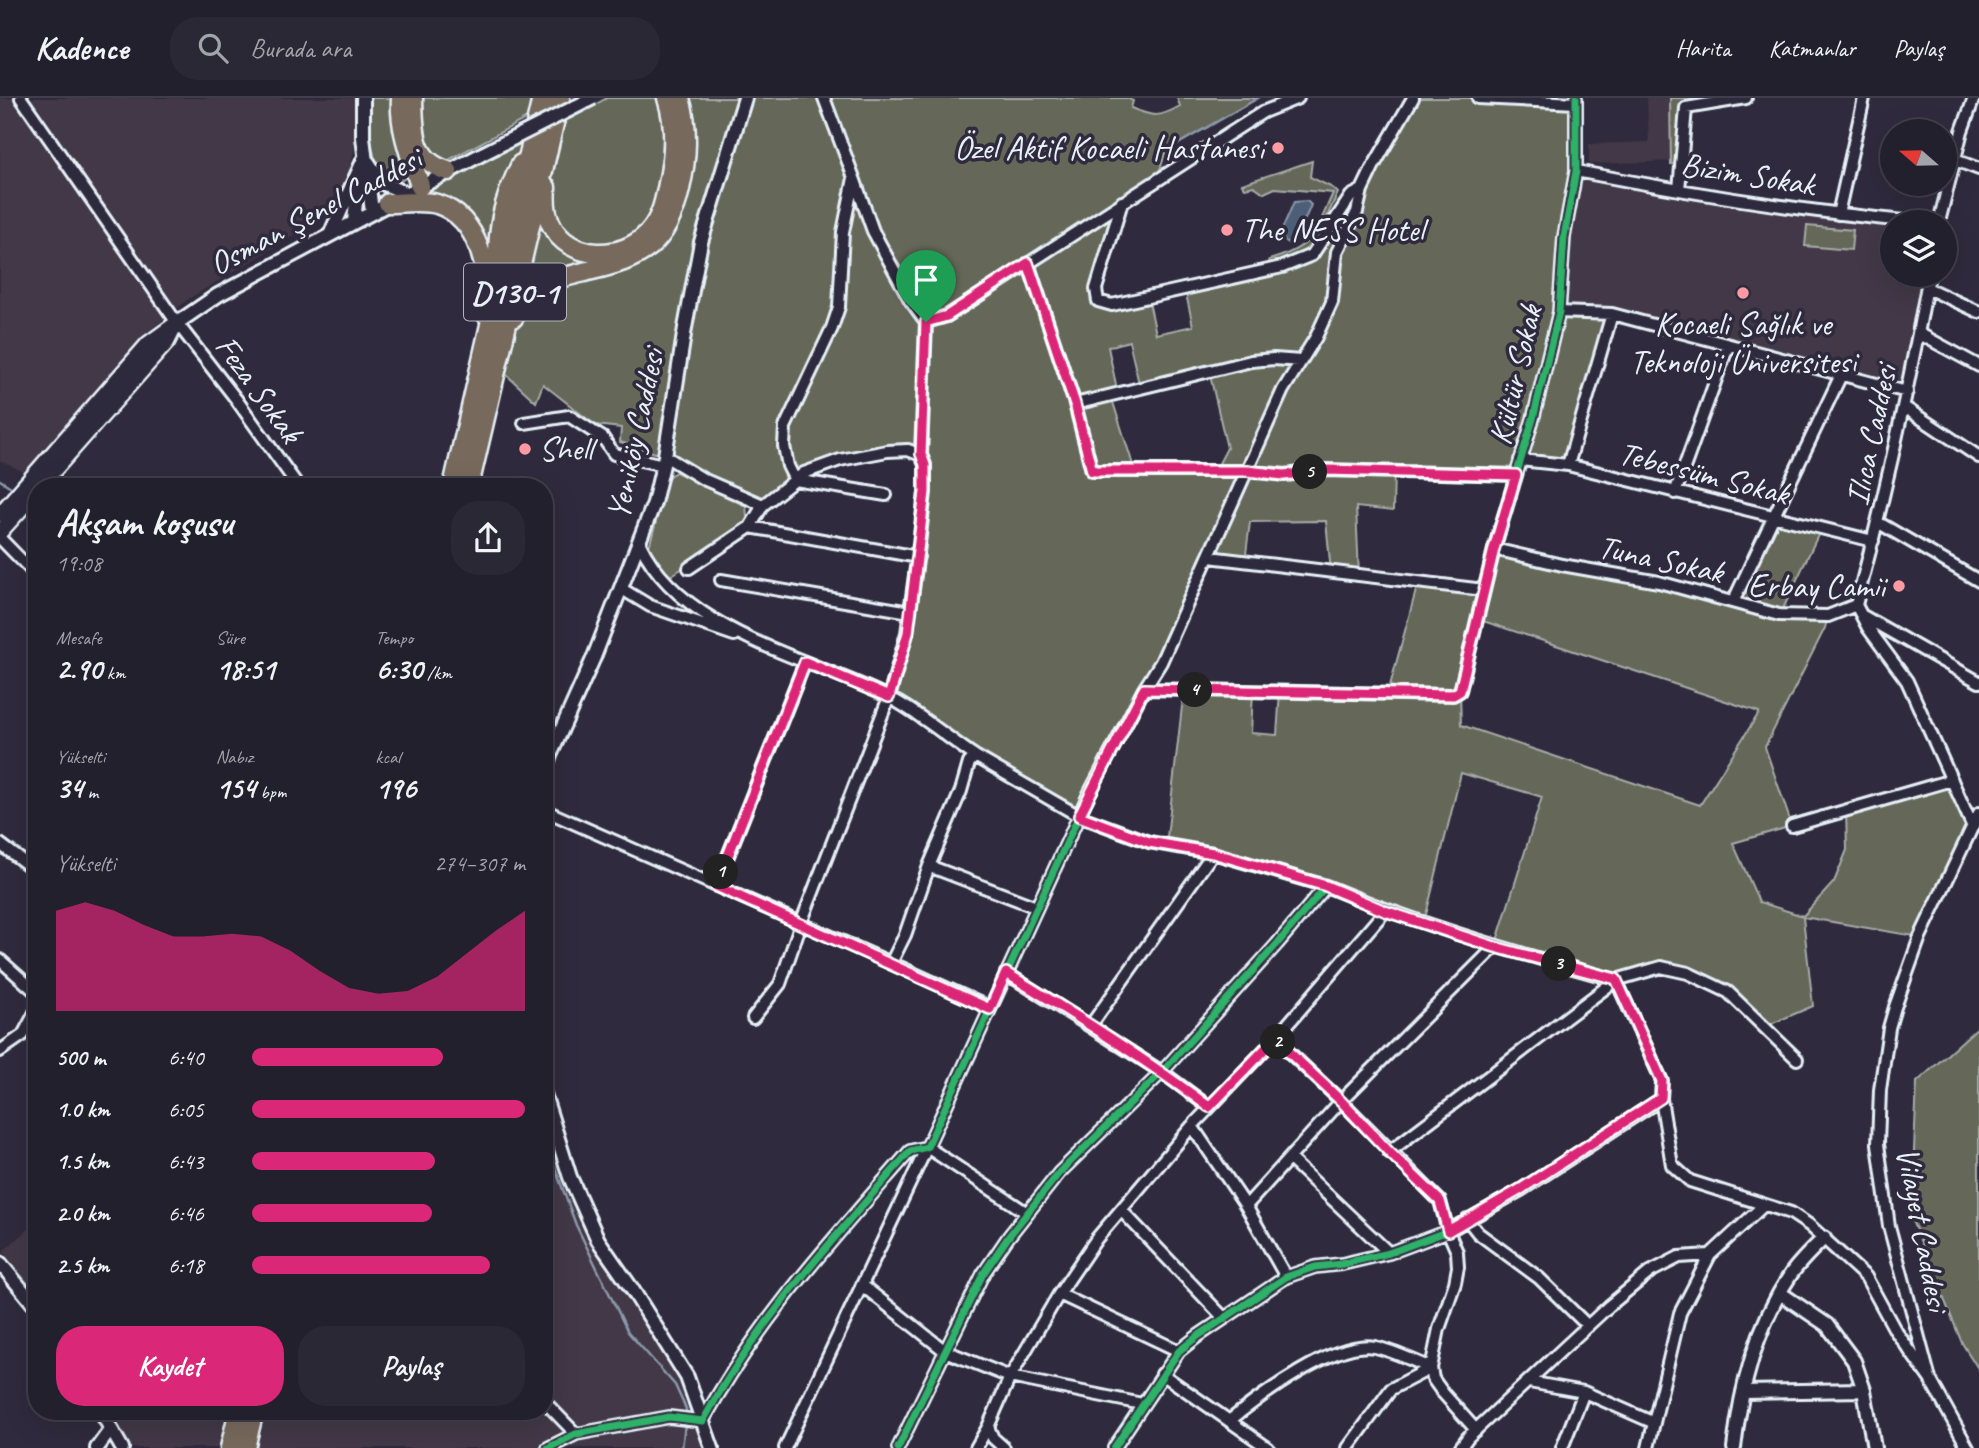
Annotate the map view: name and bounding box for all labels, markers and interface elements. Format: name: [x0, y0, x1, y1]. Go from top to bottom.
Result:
search box: [170, 17, 660, 80]
text: Kadence: [35, 27, 128, 69]
icon: search: [194, 29, 232, 67]
text: Burada ara: [250, 32, 351, 65]
text: Harita: [1676, 33, 1731, 63]
text: Katmanlar: [1769, 33, 1856, 63]
text: Paylaş: [1894, 33, 1944, 63]
north arrow: [1880, 119, 1956, 196]
map controls: [1880, 119, 1957, 287]
place label: Özel Aktif Kocaeli Hastanesi: [954, 127, 1268, 169]
street label: Osman Şenel Caddesi: [202, 136, 432, 285]
marker: Özel Aktif Kocaeli Hastanesi: [1270, 140, 1286, 156]
street label: Bizim Sokak: [1678, 143, 1821, 206]
place label: The NESS Hotel: [1241, 209, 1429, 251]
button: layers: [1880, 210, 1957, 287]
marker: The NESS Hotel: [1219, 222, 1235, 238]
pin: [896, 250, 956, 322]
icon: arrive: [907, 261, 945, 299]
road number: D130-1: [464, 264, 566, 320]
marker: Kocaeli Sağlık ve Teknoloji Üniversitesi: [1735, 285, 1751, 301]
street label: Kültür Sokak: [1479, 299, 1552, 449]
place label: Kocaeli Sağlık ve Teknoloji Üniversitesi: [1630, 303, 1860, 383]
street label: Feza Sokak: [206, 327, 313, 453]
street label: Yeniköy Caddesi: [596, 341, 674, 523]
street label: Ilıca Caddesi: [1836, 357, 1907, 509]
place label: Shell: [539, 428, 598, 470]
street label: Tebessüm Sokak: [1615, 432, 1795, 515]
marker: Shell: [517, 441, 533, 457]
pin: 5: [1292, 454, 1328, 490]
text: 5: [1305, 459, 1314, 483]
text: Akşam koşusu: [56, 499, 233, 546]
button: share: [451, 501, 525, 575]
street label: Tuna Sokak: [1595, 525, 1729, 593]
text: 19:08: [56, 549, 102, 578]
place label: Erbay Camii: [1748, 565, 1889, 607]
marker: Erbay Camii: [1891, 578, 1907, 594]
text: Mesafe: [56, 626, 102, 650]
text: Süre: [216, 626, 245, 650]
text: Tempo: [375, 626, 413, 650]
text: 2.90: [56, 650, 102, 688]
text: 18:51: [216, 650, 275, 688]
text: 6:30: [375, 650, 422, 688]
text: km: [102, 661, 125, 685]
text: /km: [422, 661, 452, 685]
pin: 4: [1178, 672, 1212, 708]
text: 4: [1190, 677, 1199, 701]
text: Yükselti: [56, 745, 105, 769]
text: Nabız: [216, 745, 253, 769]
text: kcal: [375, 745, 400, 769]
text: 34: [56, 769, 83, 807]
text: 154: [216, 769, 256, 807]
text: 196: [375, 769, 416, 807]
text: m: [83, 780, 98, 804]
text: bpm: [256, 780, 286, 804]
text: Yükselti: [56, 849, 116, 878]
text: 274–307 m: [434, 849, 525, 878]
pin: 1: [704, 854, 738, 890]
text: 1: [716, 859, 725, 883]
pin: 3: [1542, 946, 1576, 982]
text: 3: [1554, 951, 1563, 975]
pin: 2: [1260, 1024, 1296, 1060]
text: 2: [1273, 1029, 1282, 1053]
text: 500 m: [56, 1043, 105, 1072]
text: 6:40: [168, 1043, 204, 1072]
text: 1.0 km: [56, 1095, 110, 1124]
text: 6:05: [168, 1095, 204, 1124]
street label: Vilayet Caddesi: [1887, 1143, 1960, 1318]
text: 1.5 km: [56, 1147, 109, 1176]
text: 6:43: [168, 1147, 204, 1176]
text: 2.0 km: [56, 1199, 110, 1228]
text: 6:46: [168, 1199, 204, 1228]
text: 2.5 km: [56, 1251, 109, 1280]
text: 6:18: [168, 1251, 204, 1280]
button: Kaydet: [56, 1326, 284, 1406]
button: Paylaş: [298, 1326, 525, 1406]

